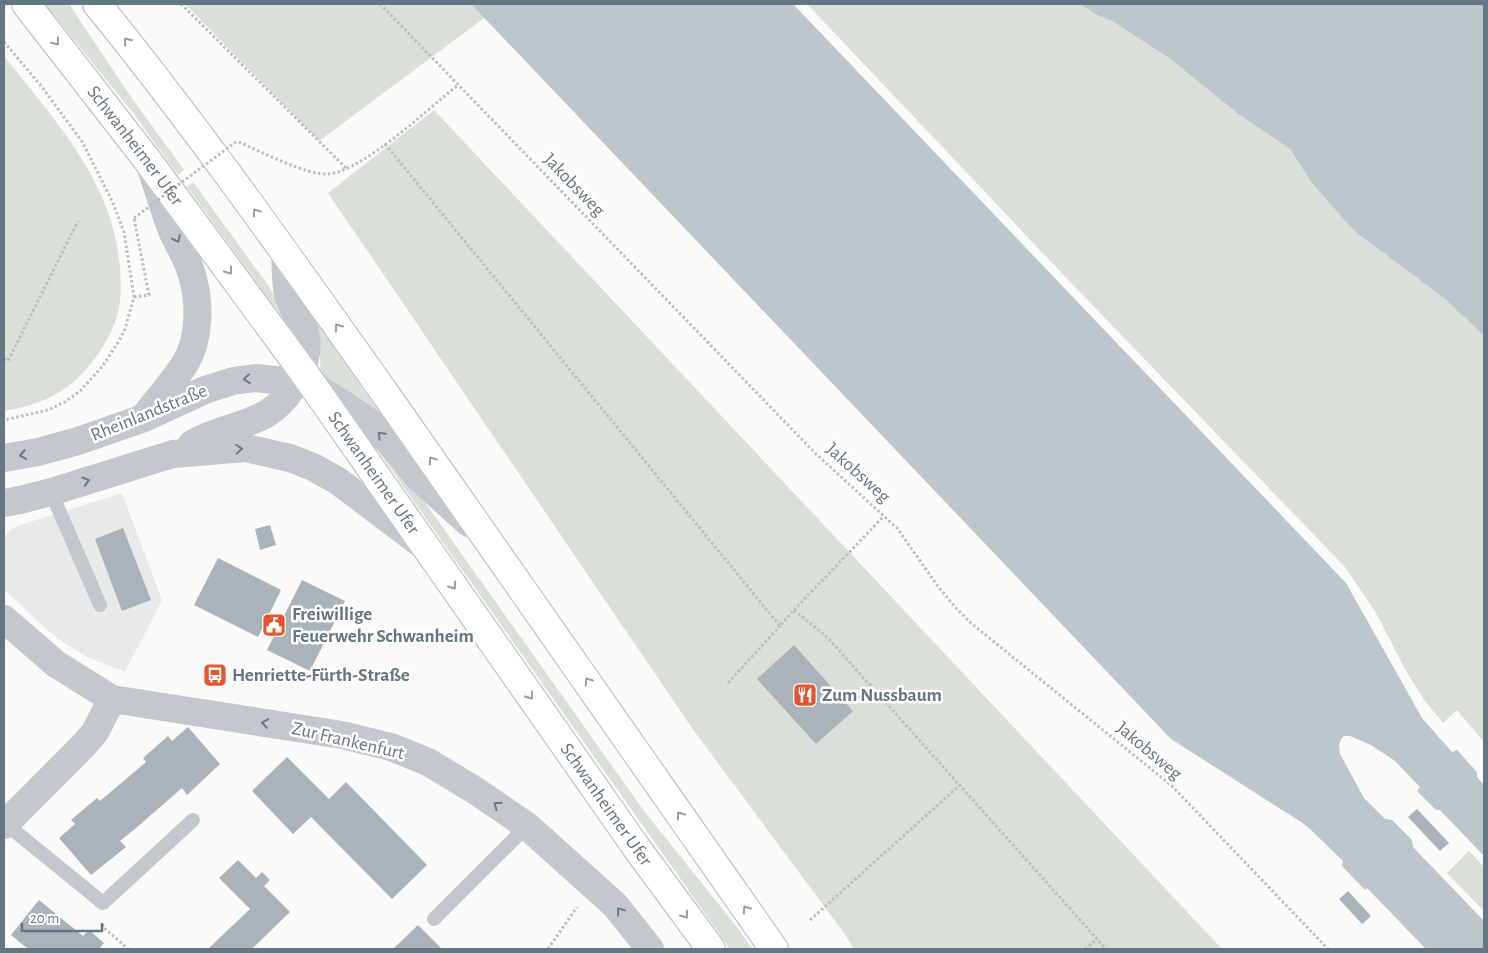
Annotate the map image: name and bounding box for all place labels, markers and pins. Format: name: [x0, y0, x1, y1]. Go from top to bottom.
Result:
place label: Freiwillige Feuerwehr Schwanheim: [292, 605, 474, 646]
public building icon: Freiwillige Feuerwehr Schwanheim: [261, 612, 287, 638]
bus stop icon: Henriette-Fürth-Straße: [202, 662, 228, 688]
place label: Henriette-Fürth-Straße: [232, 666, 410, 685]
restaurant icon: Zum Nussbaum: [792, 682, 818, 708]
place label: Zum Nussbaum: [822, 686, 942, 705]

